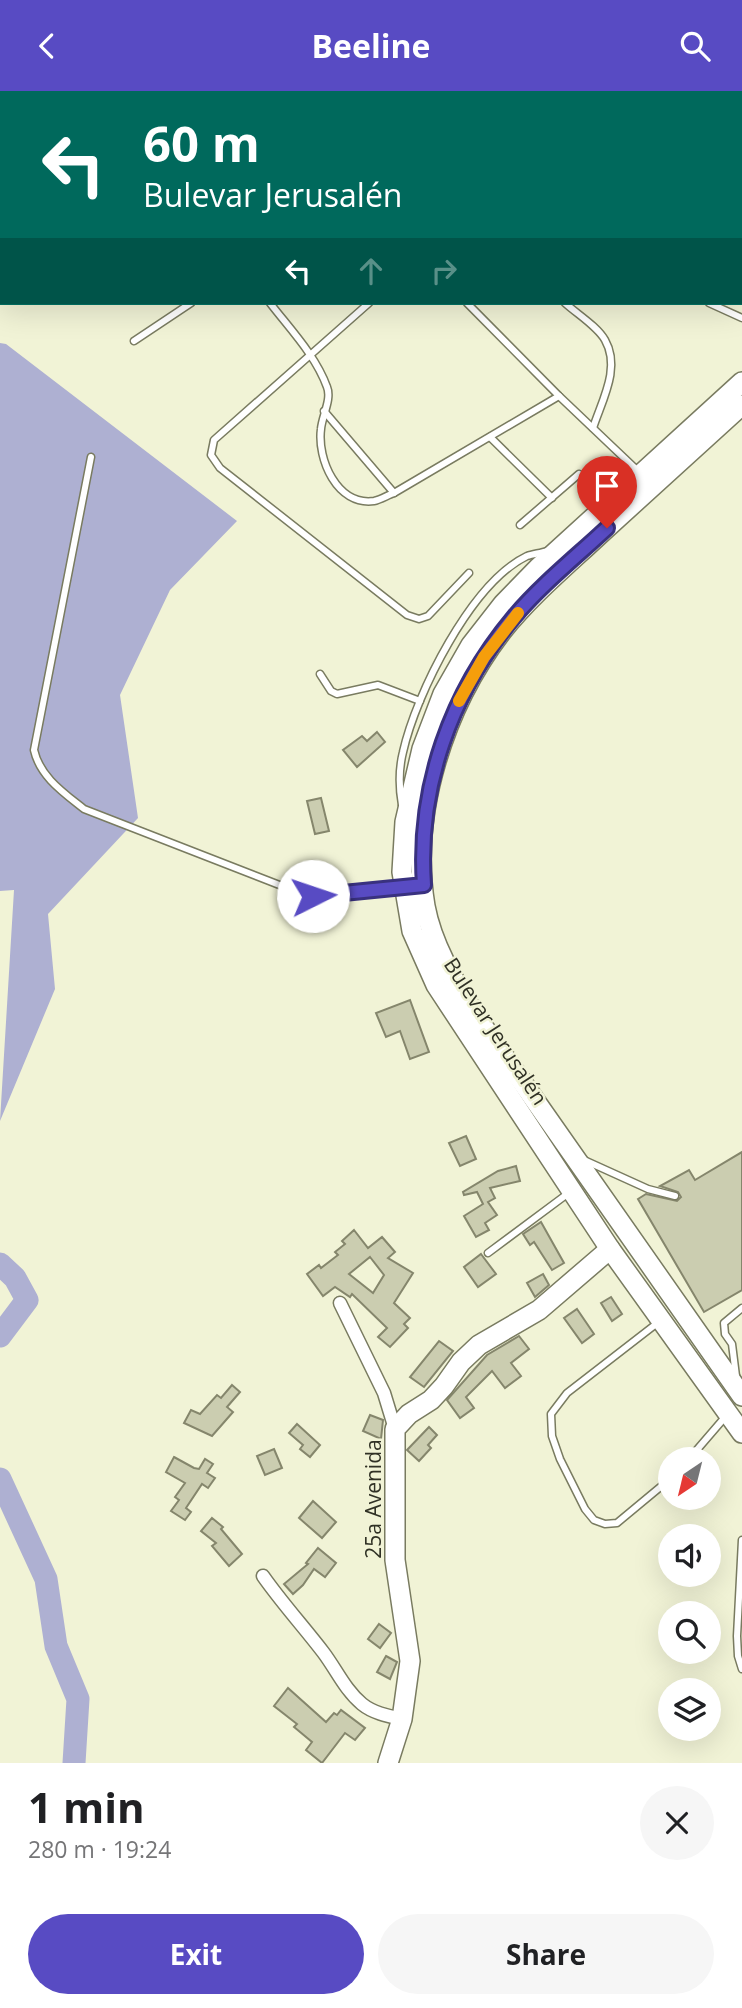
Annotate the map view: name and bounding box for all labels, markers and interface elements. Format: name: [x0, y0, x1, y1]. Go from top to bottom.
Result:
text: Beeline: [312, 24, 430, 67]
icon: back: [28, 27, 66, 65]
icon: search: [676, 27, 714, 65]
text: 60 m: [143, 110, 260, 176]
icon: left: [28, 119, 119, 210]
text: Bulevar Jerusalén: [143, 173, 402, 216]
icon: left: [279, 252, 317, 290]
icon: ahead: [352, 252, 390, 290]
icon: right: [425, 252, 463, 290]
pin: [577, 456, 637, 528]
icon: arrive: [588, 467, 626, 505]
position arrow: [276, 859, 350, 933]
street label: Bulevar Jerusalén: [438, 952, 554, 1110]
street label: 25a Avenida: [359, 1439, 387, 1559]
north arrow: [658, 1447, 721, 1510]
map controls: [658, 1447, 721, 1741]
button: sound: [658, 1524, 721, 1587]
button: search: [658, 1601, 721, 1664]
button: layers: [658, 1678, 721, 1741]
text: 1 min: [28, 1778, 145, 1835]
button: close: [640, 1786, 714, 1860]
text: 280 m · 19:24: [28, 1833, 171, 1865]
button: Exit: [28, 1914, 364, 1994]
button: Share: [378, 1914, 714, 1994]

